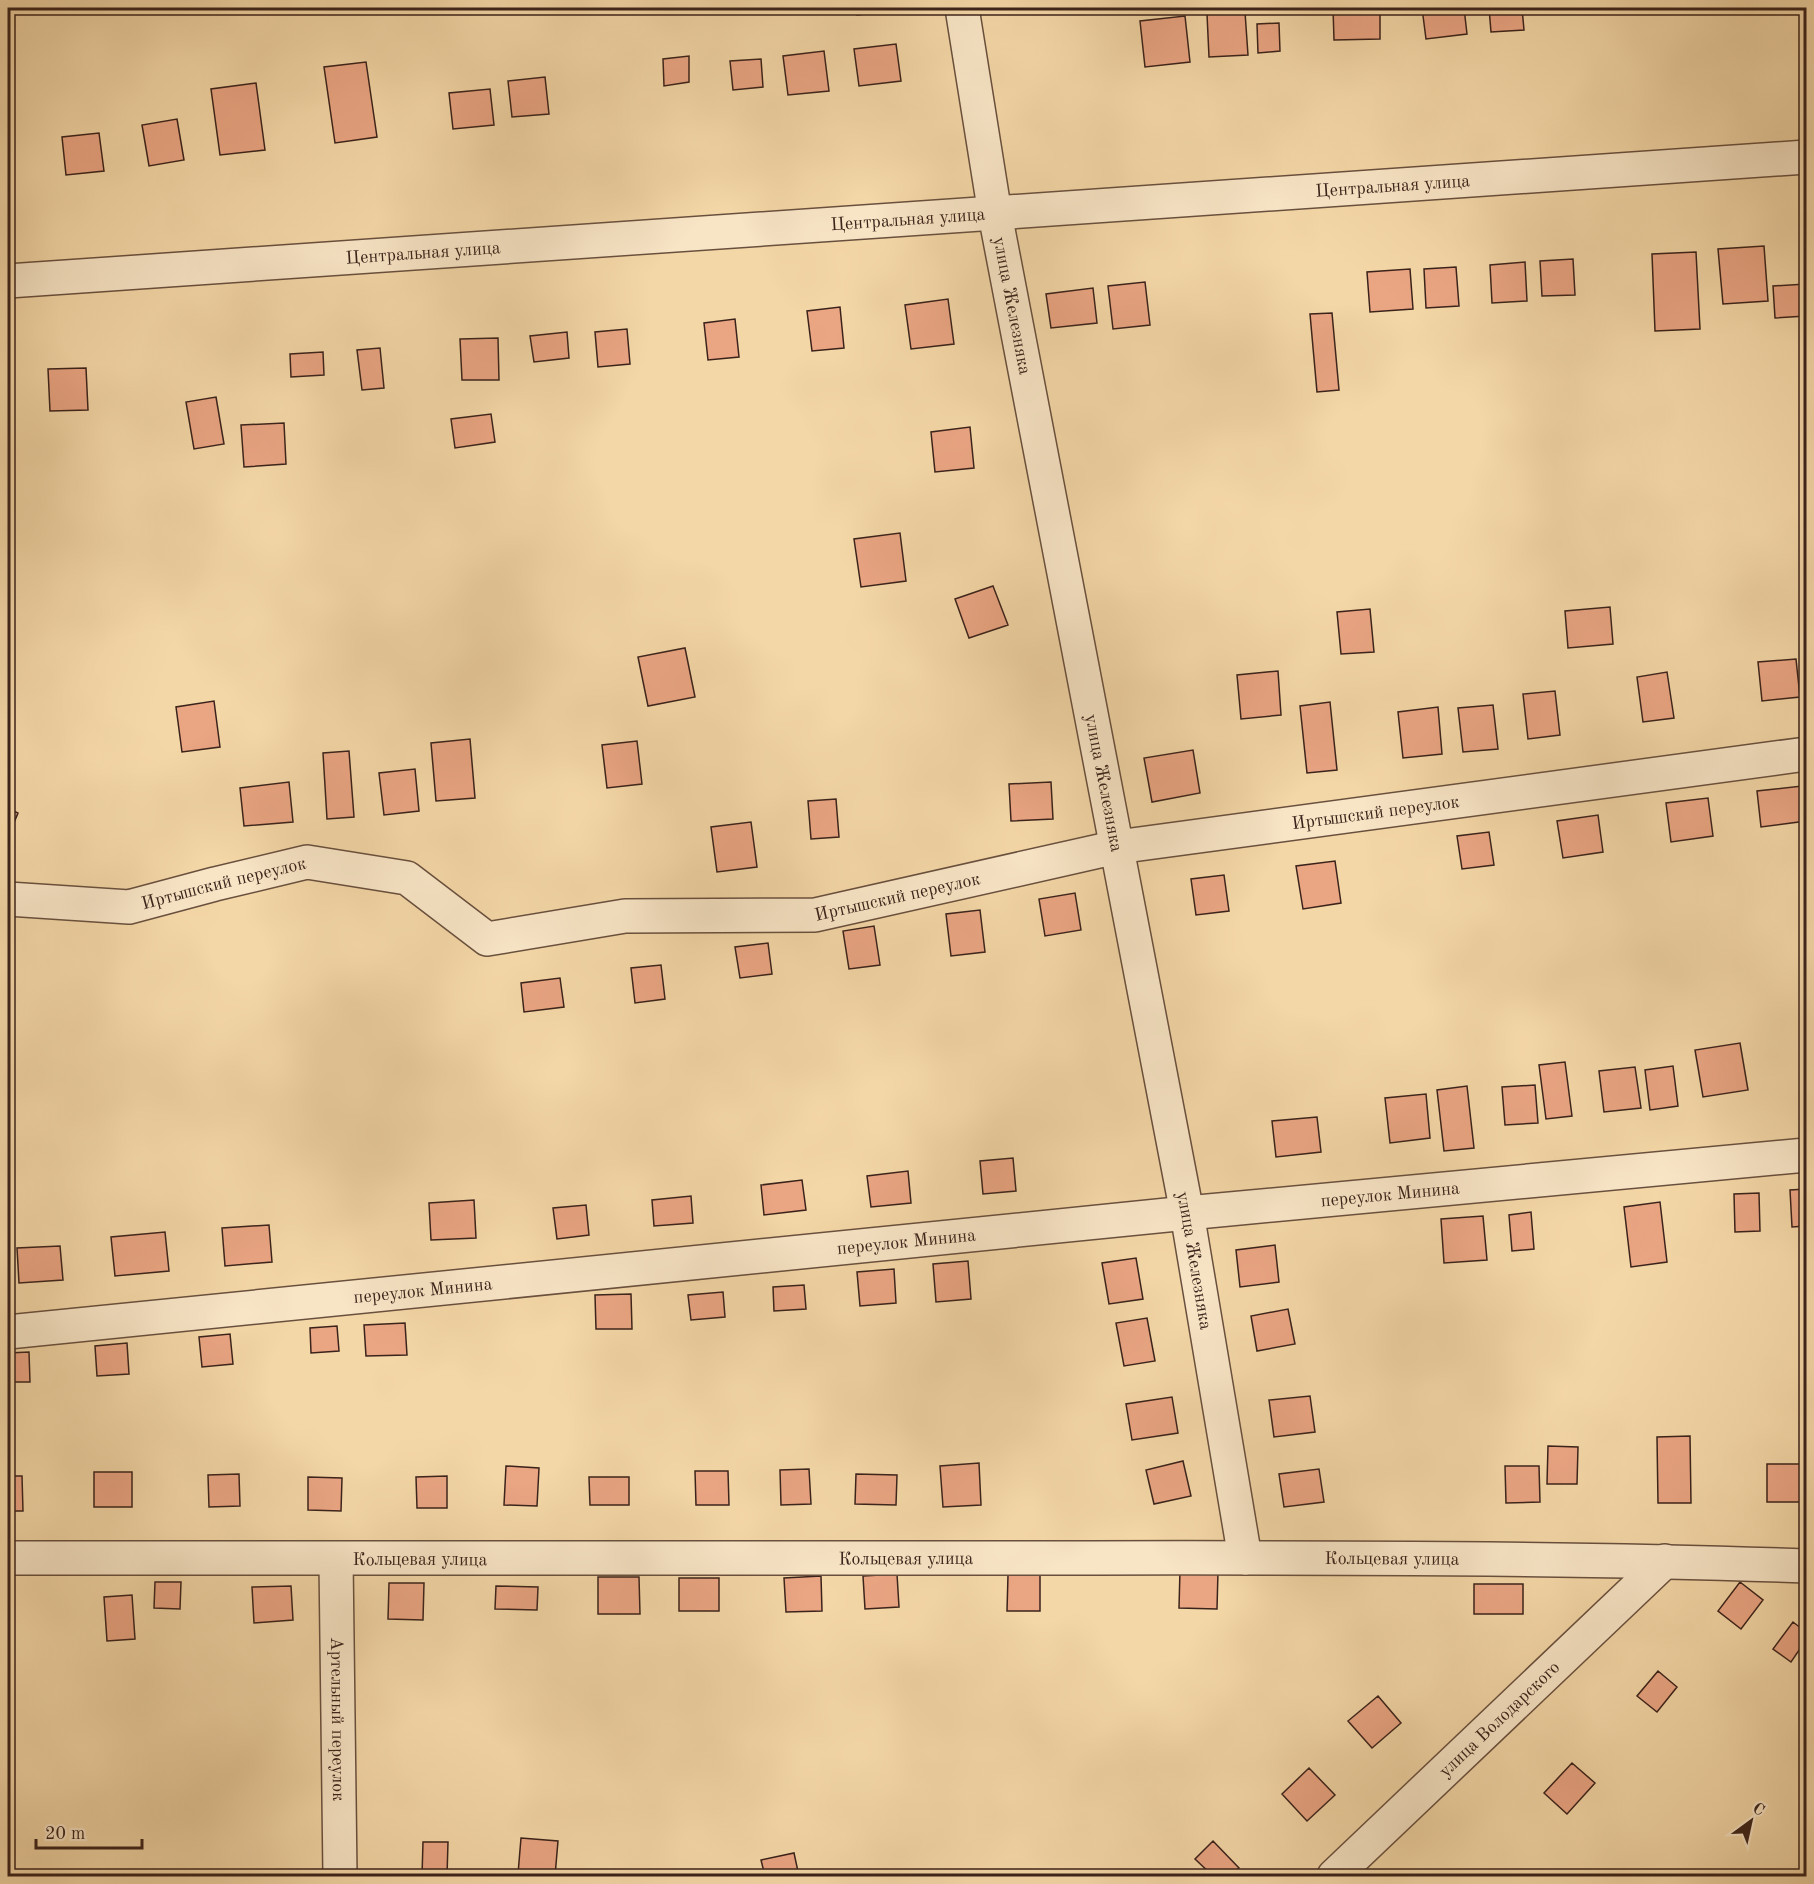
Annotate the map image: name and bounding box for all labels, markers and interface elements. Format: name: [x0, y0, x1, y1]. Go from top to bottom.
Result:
street label: Центральная улица: [1315, 172, 1471, 201]
street label: Центральная улица: [830, 206, 986, 234]
street label: улица Железняка: [990, 235, 1034, 376]
street label: Центральная улица: [345, 239, 501, 268]
street label: улица Железняка: [1081, 713, 1125, 854]
street label: Иртышский переулок: [1291, 793, 1461, 833]
street label: Иртышский переулок: [140, 855, 308, 913]
street label: Иртышский переулок: [813, 870, 982, 925]
street label: переулок Минина: [1320, 1179, 1461, 1210]
street label: улица Железняка: [1173, 1190, 1214, 1331]
street label: переулок Минина: [836, 1226, 977, 1258]
street label: переулок Минина: [353, 1275, 493, 1307]
street label: Кольцевая улица: [838, 1550, 974, 1568]
street label: Кольцевая улица: [1325, 1550, 1460, 1569]
street label: Кольцевая улица: [353, 1551, 487, 1569]
street label: Артельный переулок: [327, 1637, 347, 1801]
street label: улица Володарского: [1436, 1658, 1564, 1781]
north arrow: [1721, 1791, 1781, 1851]
text: С: [1749, 1801, 1767, 1820]
scale bar: [36, 1812, 142, 1850]
text: 20 m: [45, 1825, 85, 1843]

